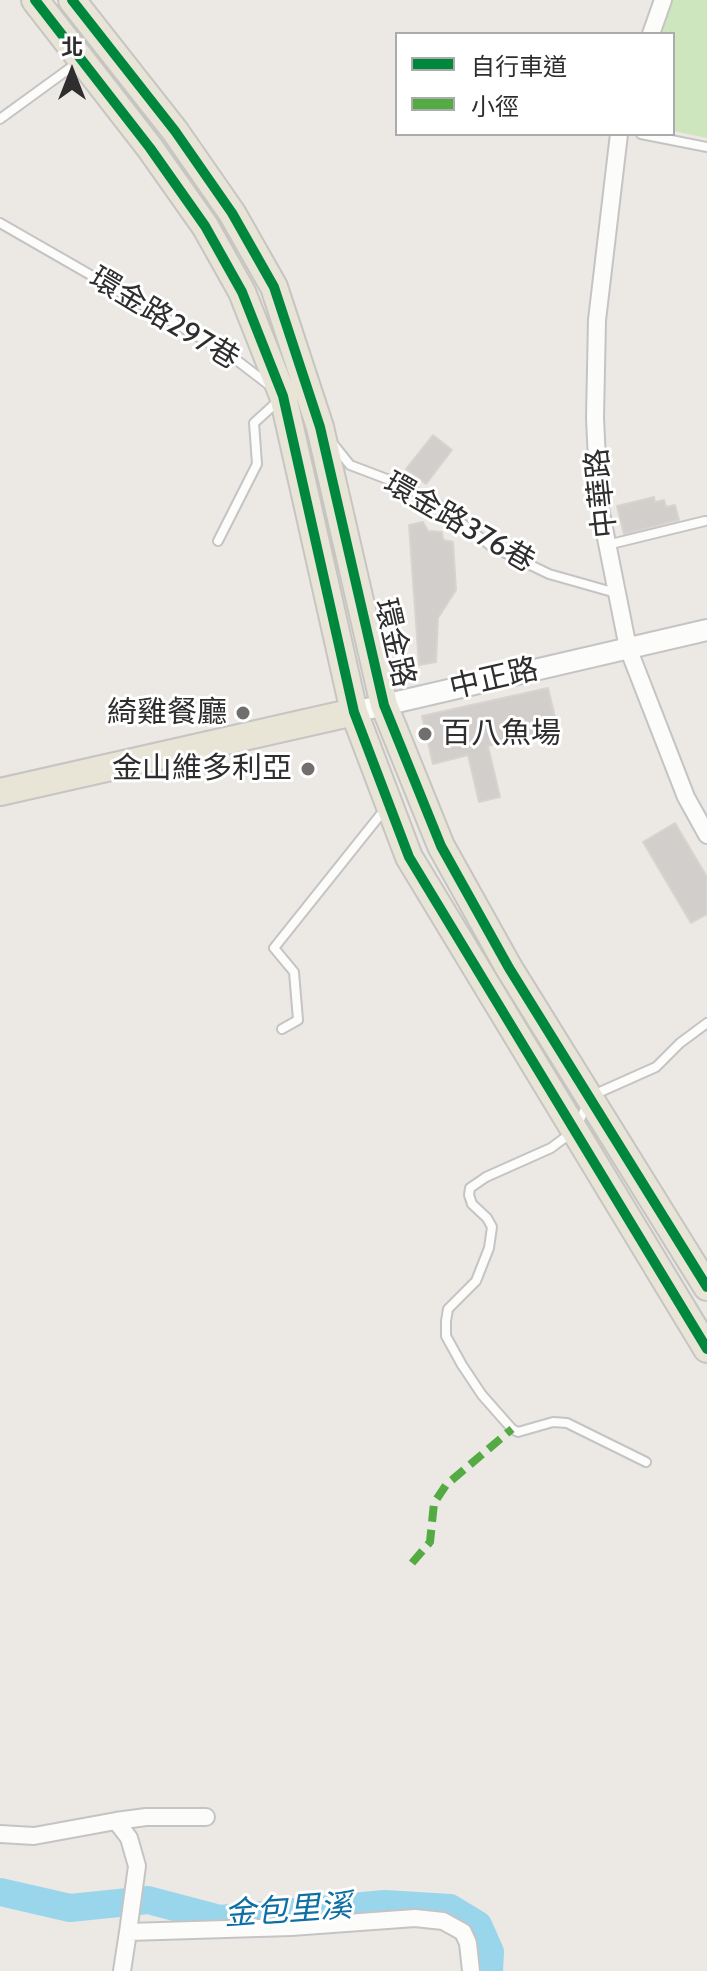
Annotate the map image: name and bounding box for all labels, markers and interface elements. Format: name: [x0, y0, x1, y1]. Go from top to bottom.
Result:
north arrow: [32, 32, 112, 112]
legend: [395, 32, 675, 136]
text: 北: [61, 34, 83, 61]
text: 自行車道: [471, 52, 567, 81]
text: 小徑: [471, 92, 519, 121]
street label: 環金路297巷: [83, 260, 245, 378]
street label: 中華路: [579, 446, 625, 540]
street label: 環金路376巷: [377, 466, 541, 580]
street label: 環金路: [366, 595, 422, 691]
street label: 中正路: [446, 651, 542, 707]
place label: 綺雞餐廳: [107, 695, 227, 731]
marker: 綺雞餐廳: [234, 704, 252, 722]
place label: 百八魚場: [441, 716, 561, 752]
marker: 百八魚場: [416, 725, 434, 743]
place label: 金山維多利亞: [112, 751, 292, 787]
marker: 金山維多利亞: [299, 760, 317, 778]
water label: 金包里溪: [223, 1887, 353, 1935]

